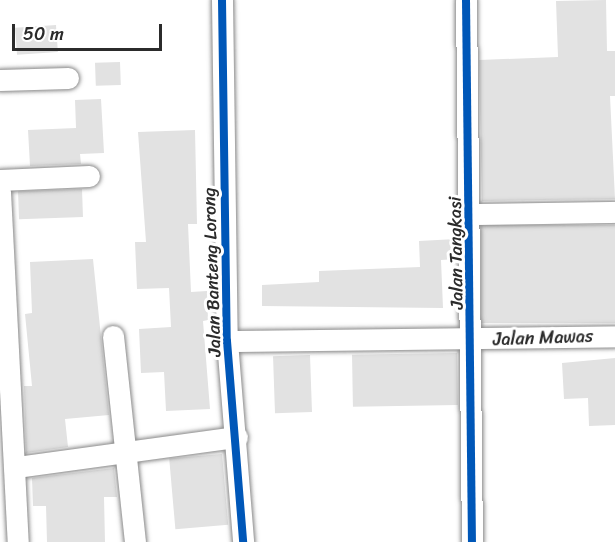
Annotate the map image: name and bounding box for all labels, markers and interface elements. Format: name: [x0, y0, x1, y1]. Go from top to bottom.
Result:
scale bar: [15, 12, 165, 50]
text: 50 m: [23, 18, 64, 50]
street label: Jalan Banteng Lorong: [198, 187, 226, 357]
street label: Jalan Tangkasi: [444, 196, 468, 310]
street label: Jalan Mawas: [493, 325, 593, 351]

